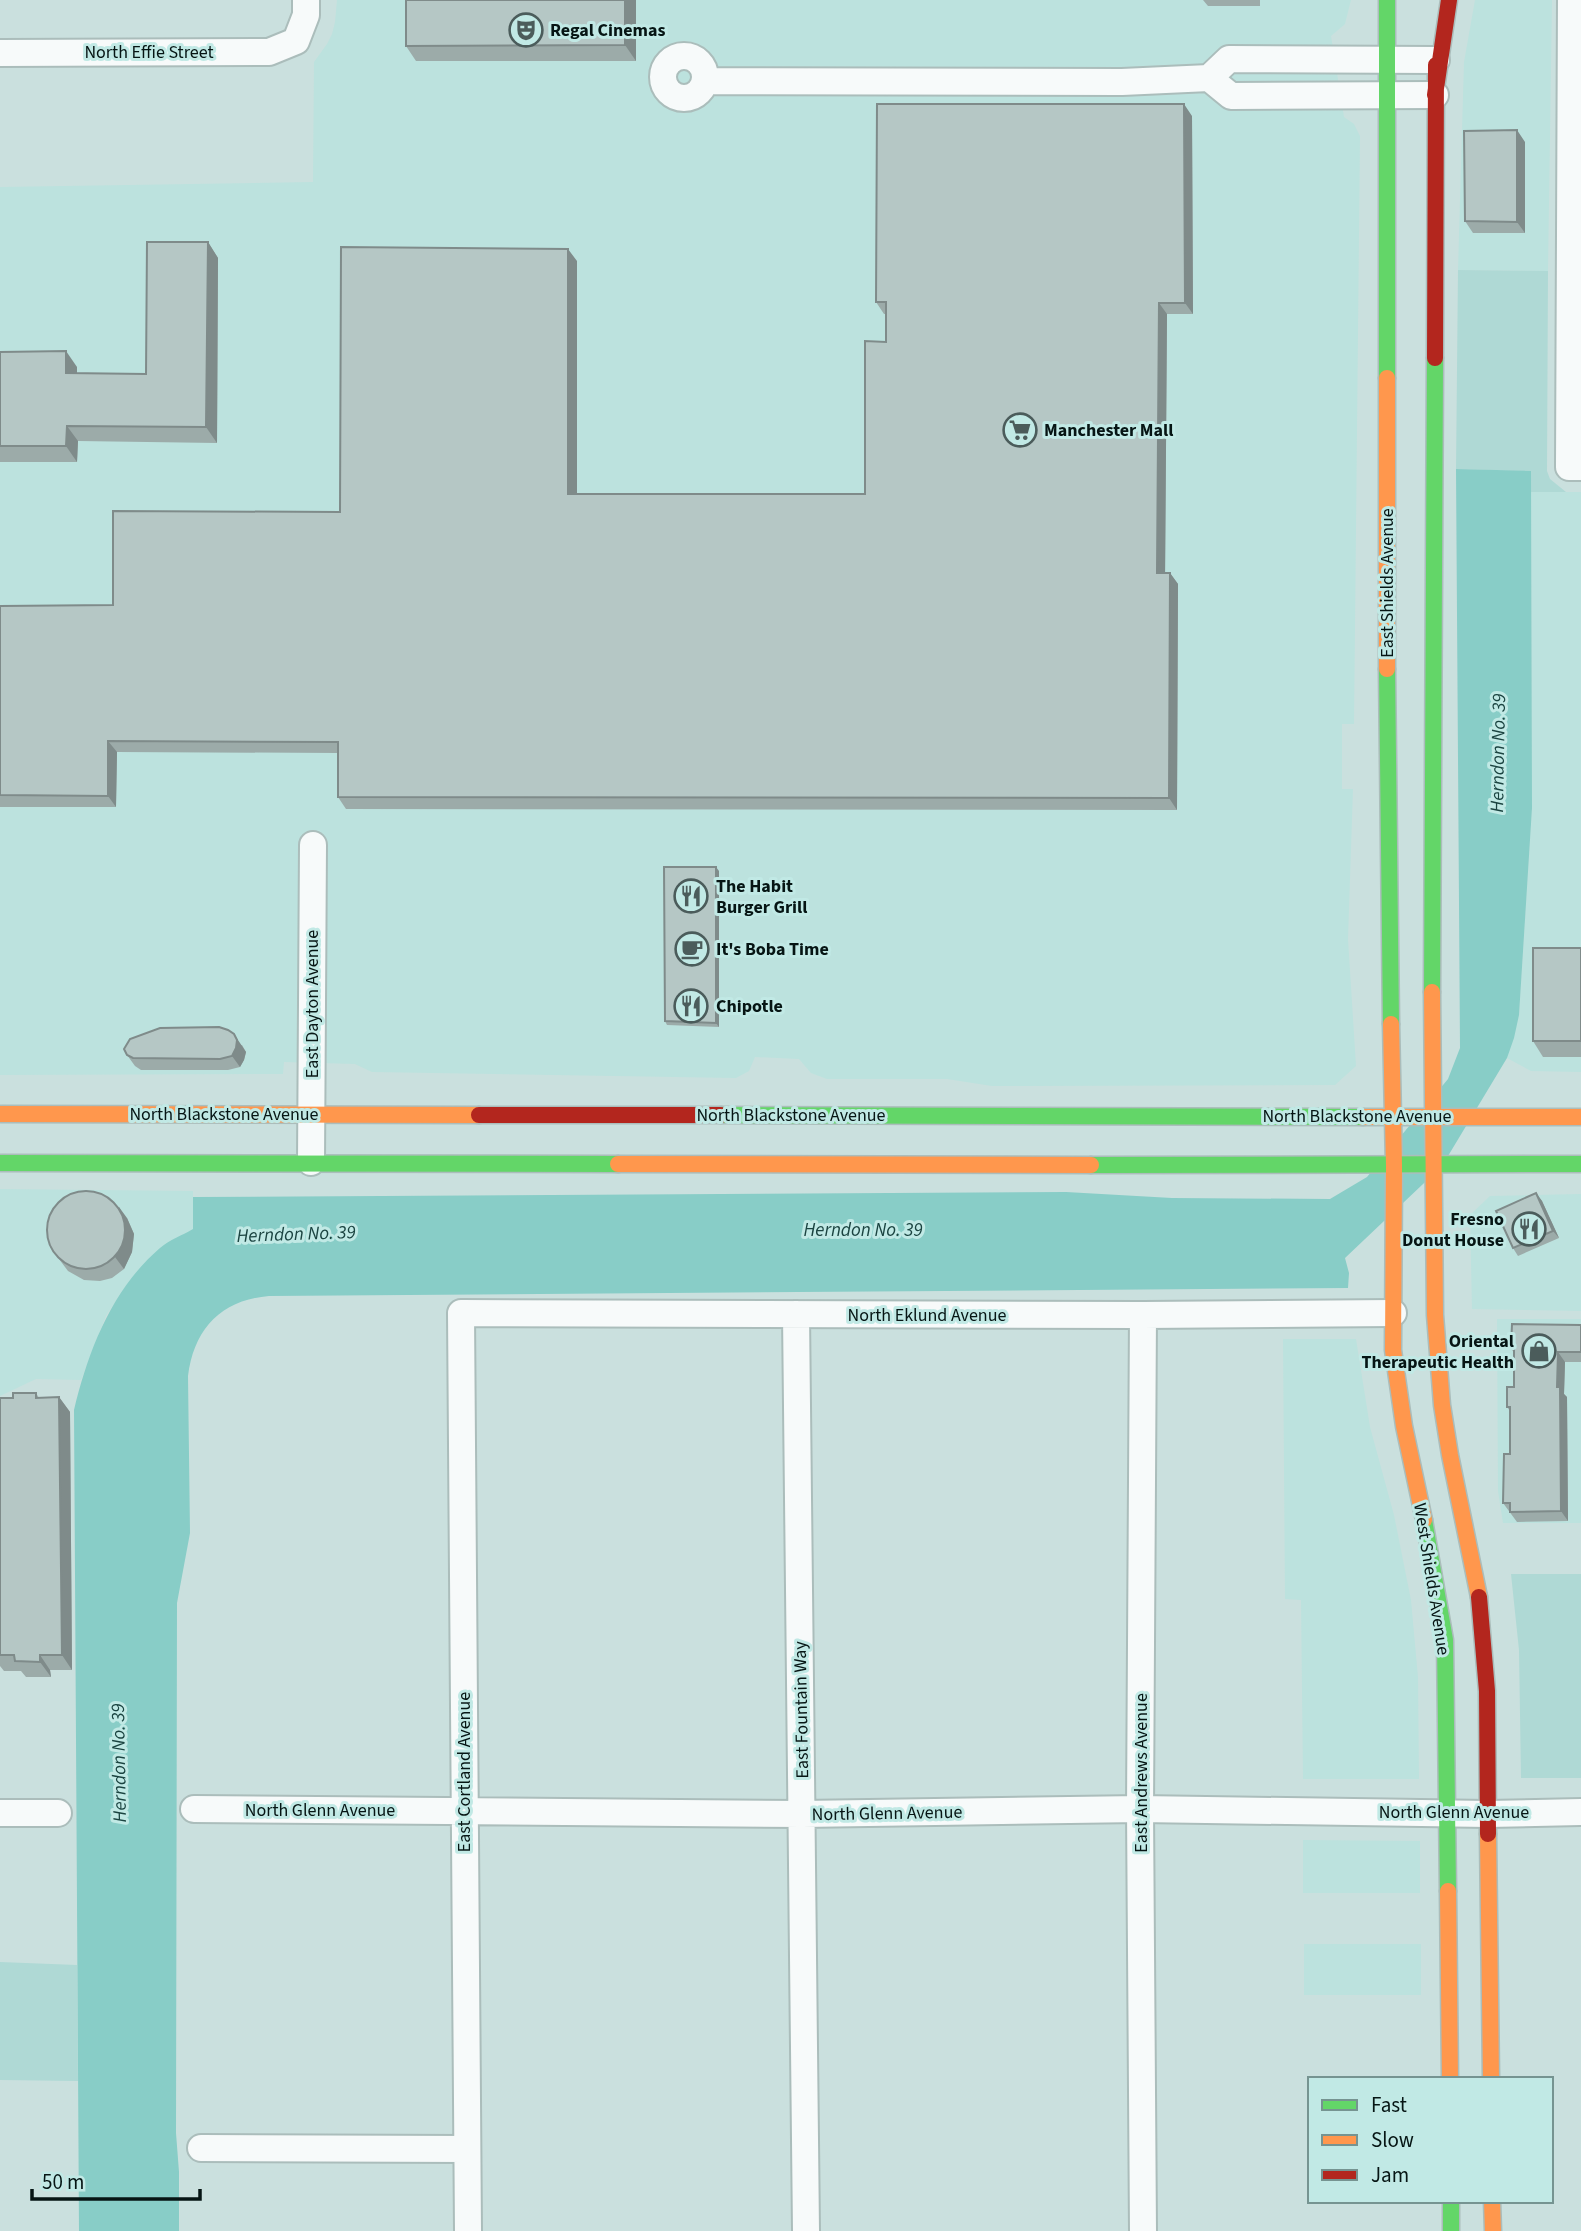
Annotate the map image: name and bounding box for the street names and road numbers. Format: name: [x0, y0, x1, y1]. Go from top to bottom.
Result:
street label: North Effie Street: [84, 40, 214, 65]
street label: East Shields Avenue: [1375, 508, 1400, 658]
street label: East Dayton Avenue: [300, 930, 325, 1078]
street label: North Blackstone Avenue: [129, 1102, 319, 1127]
street label: North Blackstone Avenue: [696, 1103, 886, 1128]
street label: North Blackstone Avenue: [1262, 1104, 1452, 1129]
street label: North Eklund Avenue: [848, 1303, 1006, 1328]
street label: West Shields Avenue: [1407, 1501, 1456, 1657]
street label: East Fountain Way: [788, 1640, 815, 1779]
street label: East Cortland Avenue: [452, 1692, 477, 1852]
street label: East Andrews Avenue: [1129, 1693, 1154, 1853]
street label: North Glenn Avenue: [245, 1798, 395, 1823]
street label: North Glenn Avenue: [812, 1800, 963, 1827]
street label: North Glenn Avenue: [1379, 1800, 1529, 1825]

